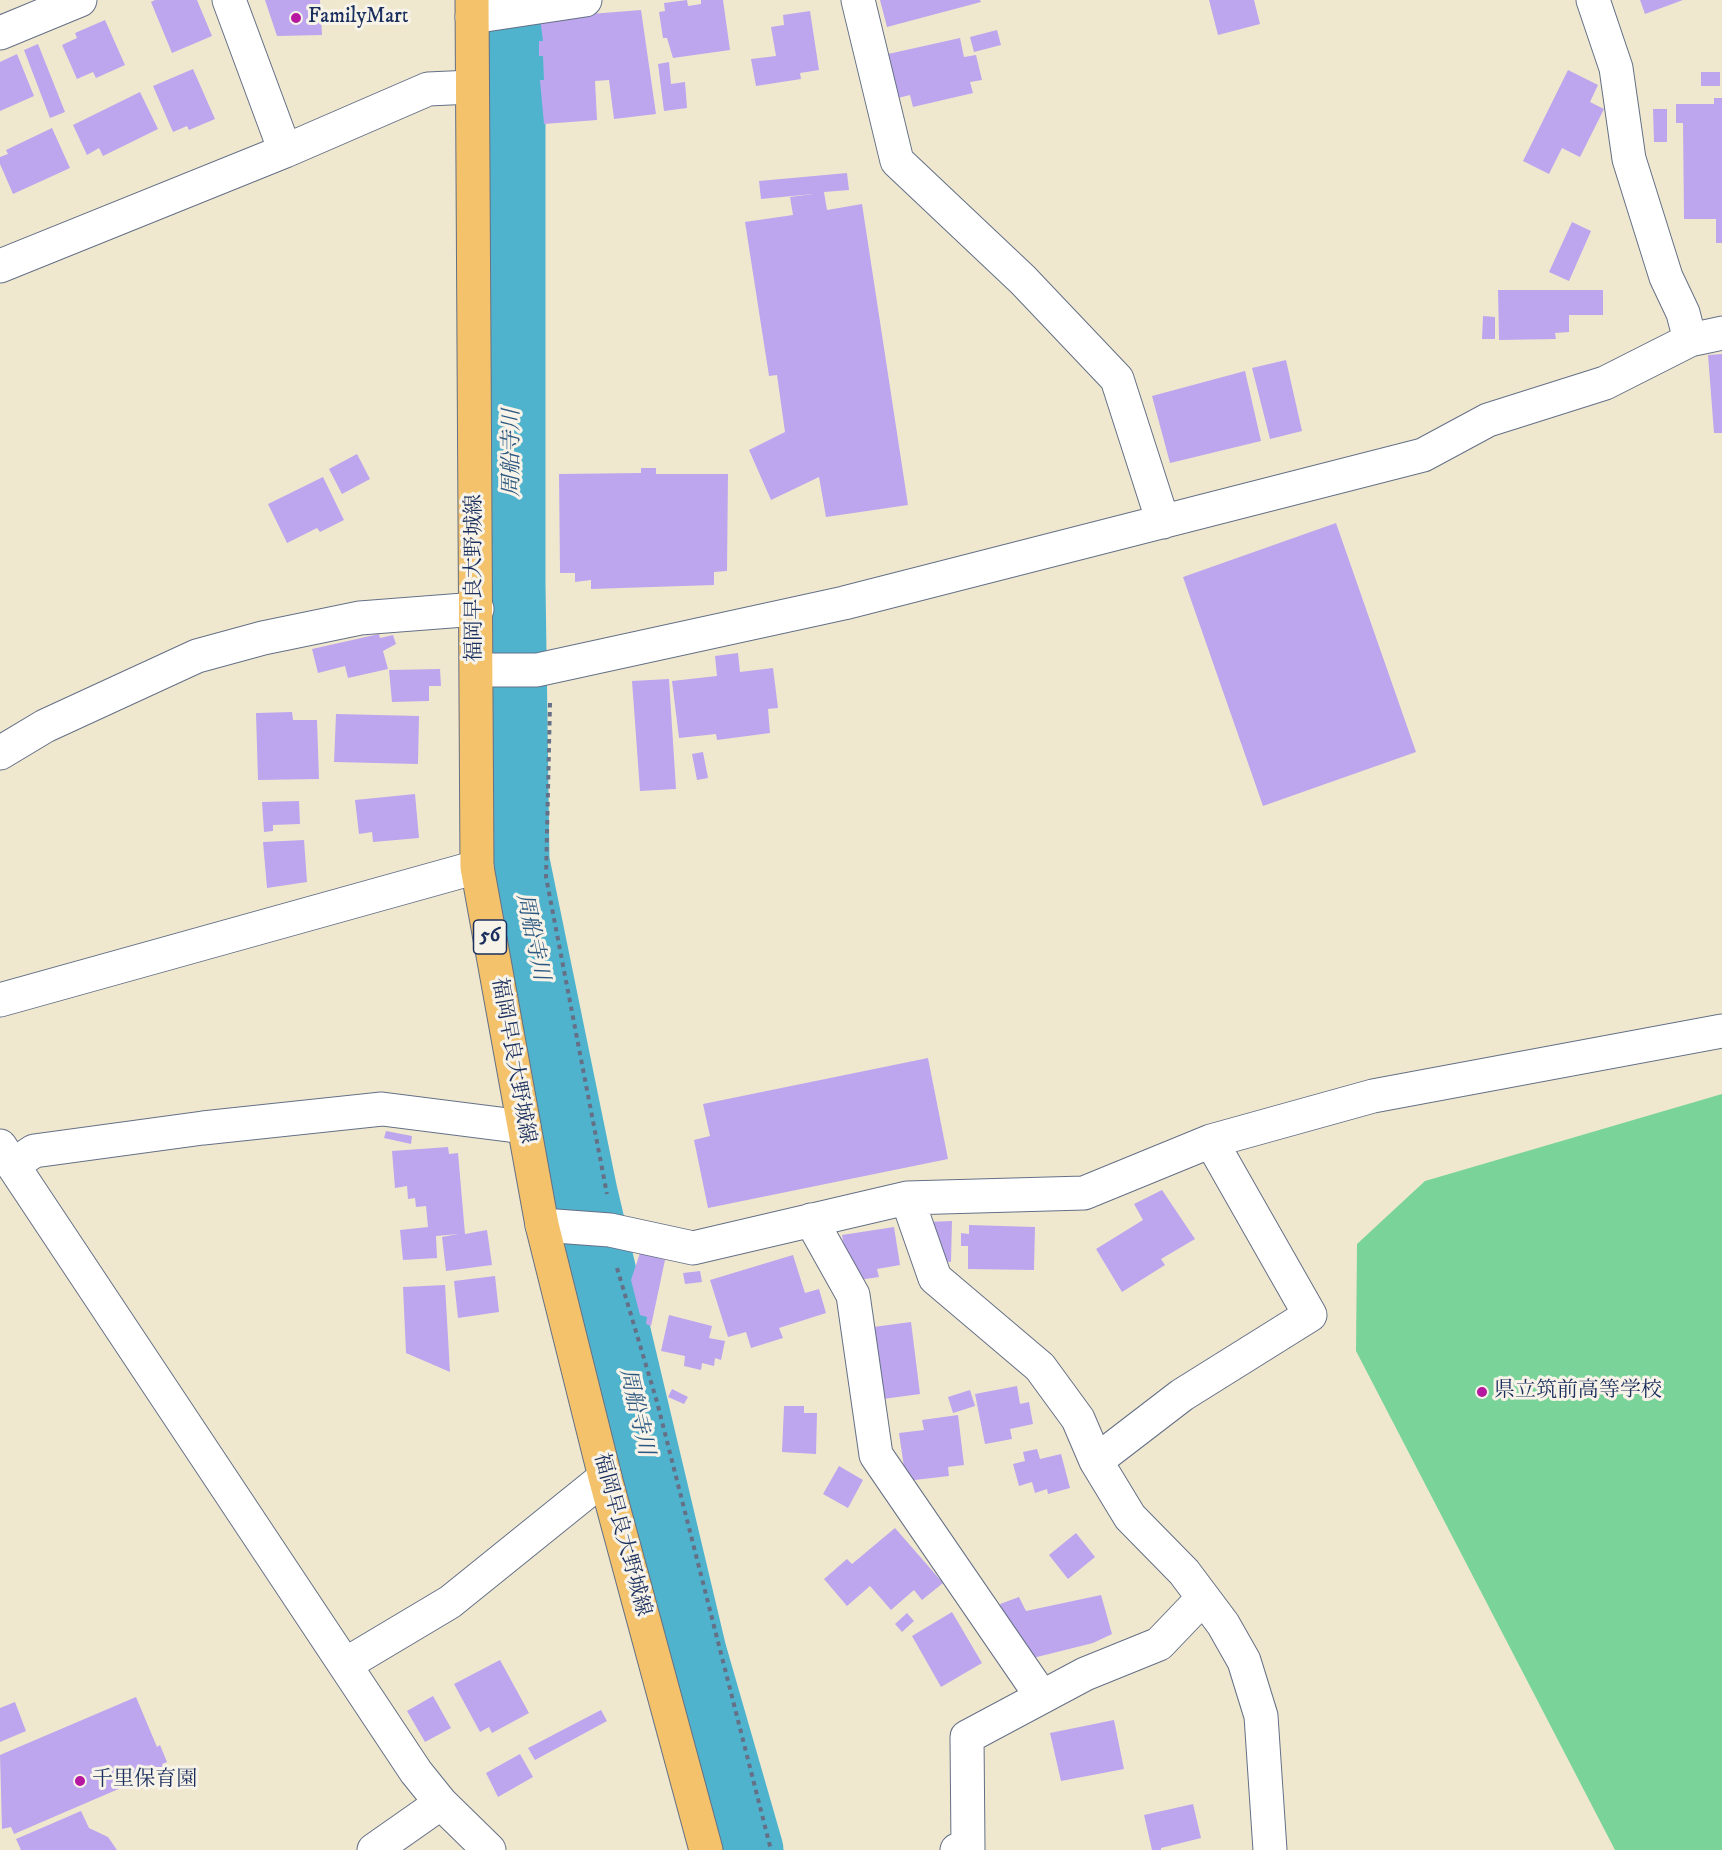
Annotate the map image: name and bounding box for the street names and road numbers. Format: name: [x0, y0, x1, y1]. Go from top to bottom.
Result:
street label: 福岡早良大野城線: [463, 494, 489, 662]
road number: 56: [474, 920, 506, 954]
street label: 福岡早良大野城線: [485, 976, 539, 1146]
street label: 福岡早良大野城線: [587, 1451, 655, 1619]

